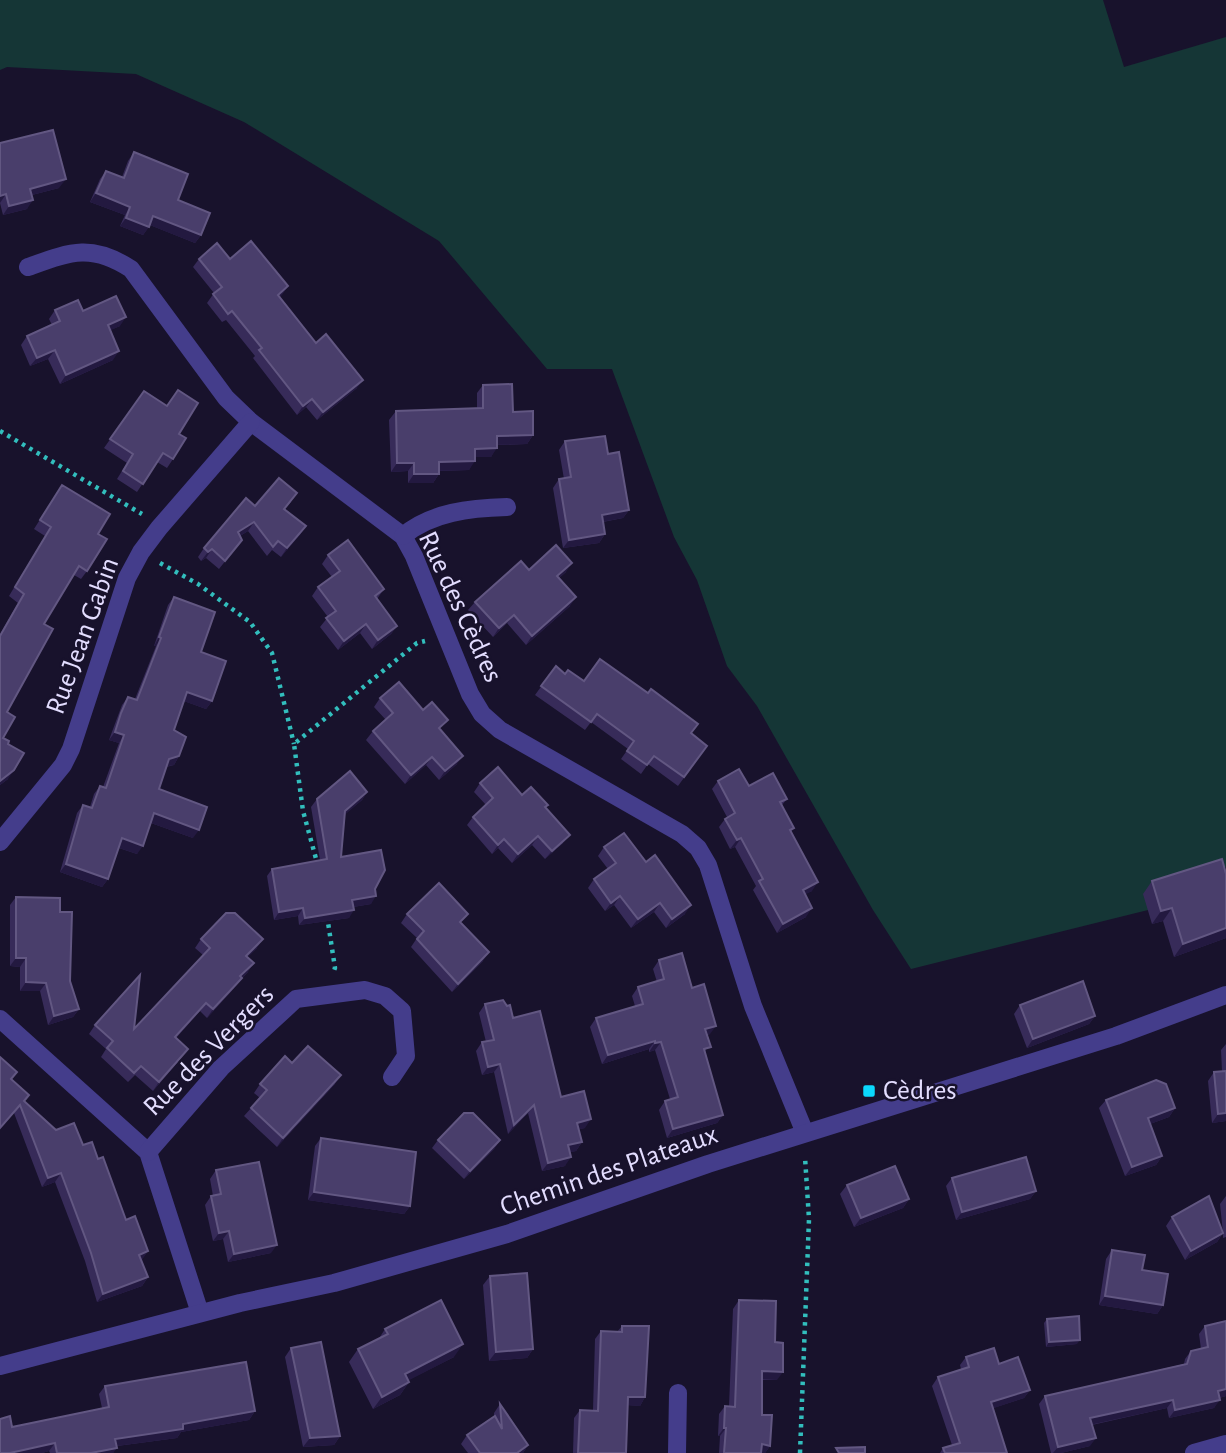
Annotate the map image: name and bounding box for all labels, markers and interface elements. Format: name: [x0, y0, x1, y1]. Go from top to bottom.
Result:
street label: Rue des Cèdres: [413, 527, 507, 687]
street label: Rue Jean Gabin: [42, 554, 124, 718]
street label: Rue des Vergers: [138, 980, 280, 1122]
place label: Cèdres: [883, 1077, 957, 1105]
marker: Cèdres: [861, 1083, 877, 1099]
street label: Chemin des Plateaux: [497, 1121, 721, 1221]

